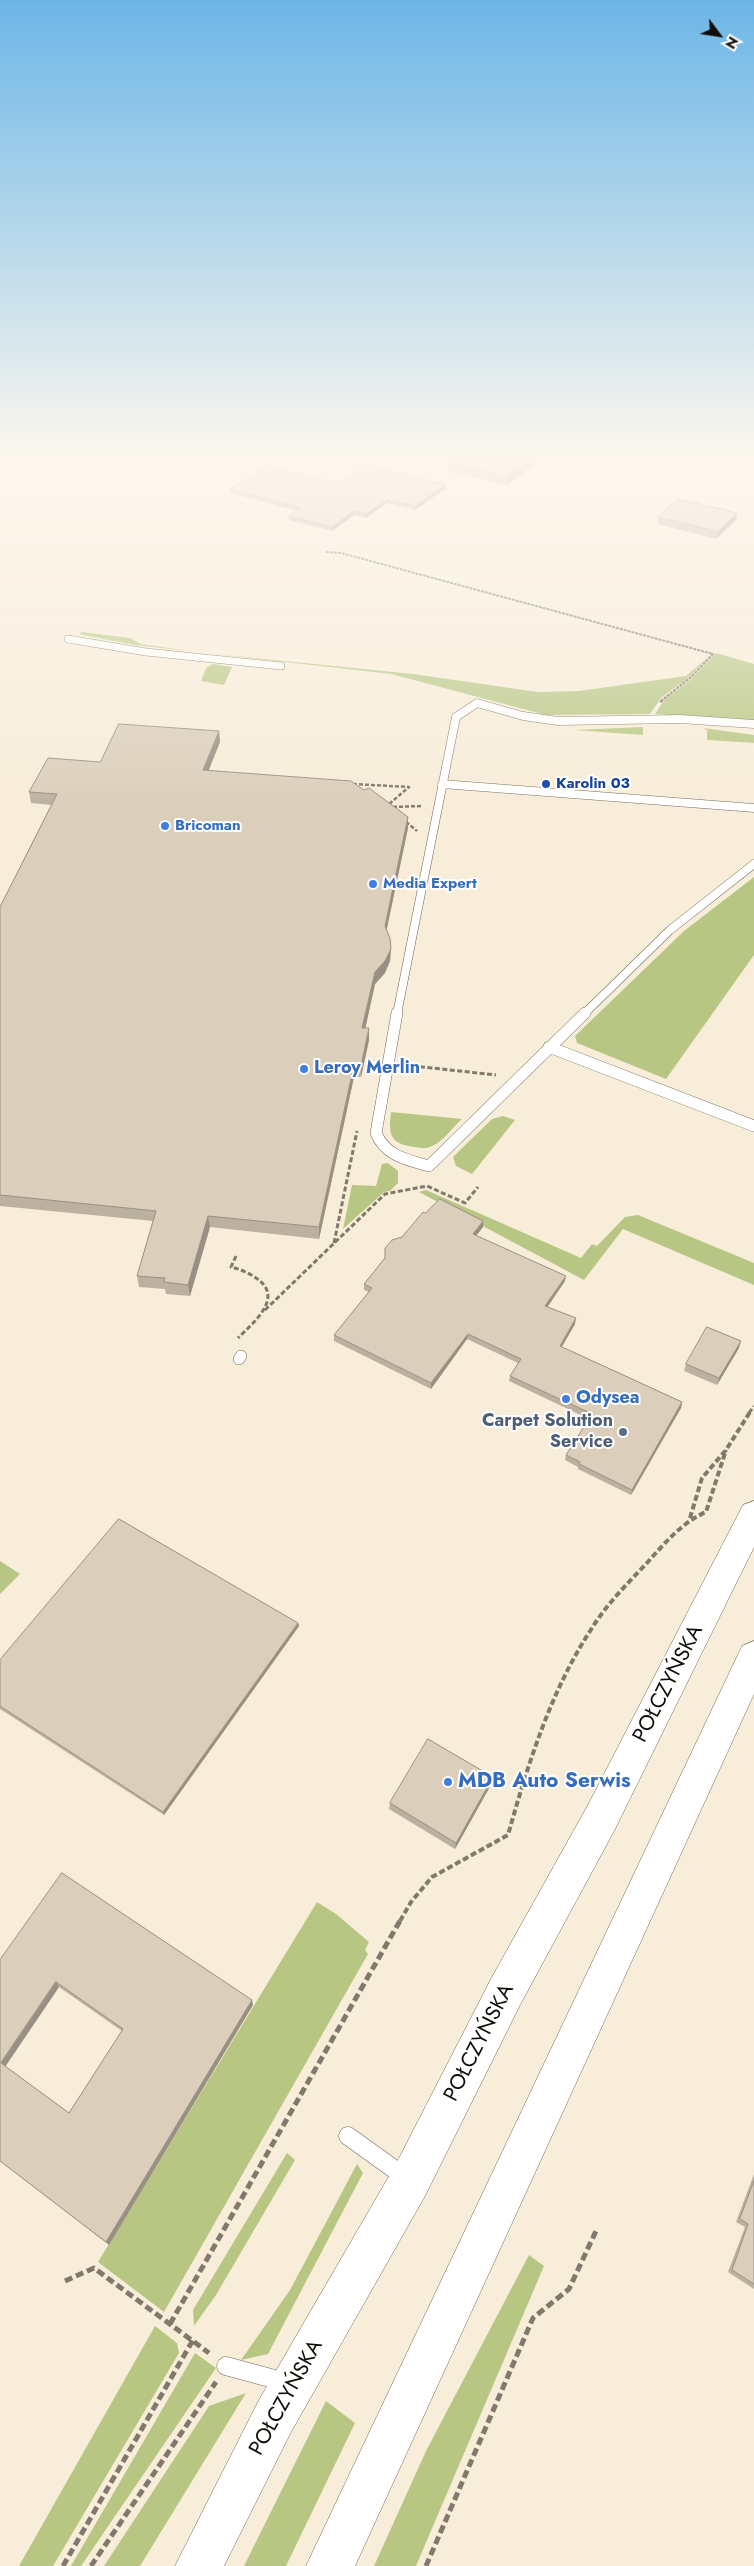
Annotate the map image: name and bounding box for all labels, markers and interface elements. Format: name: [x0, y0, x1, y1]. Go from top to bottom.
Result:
north arrow: [694, 10, 744, 60]
text: N: [720, 33, 743, 53]
place label: Karolin 03: [556, 775, 630, 793]
marker: Karolin 03: [540, 778, 552, 790]
place label: Bricoman: [175, 817, 241, 835]
marker: Bricoman: [159, 820, 171, 832]
place label: Media Expert: [383, 875, 477, 893]
marker: Media Expert: [367, 878, 379, 890]
place label: Leroy Merlin: [314, 1058, 420, 1080]
marker: Leroy Merlin: [298, 1063, 310, 1075]
place label: Odysea: [576, 1388, 639, 1410]
marker: Odysea: [560, 1393, 572, 1405]
place label: Carpet Solution Service: [482, 1411, 613, 1454]
marker: Carpet Solution Service: [617, 1426, 629, 1438]
street label: POŁCZYŃSKA: [629, 1621, 709, 1747]
place label: MDB Auto Serwis: [458, 1769, 631, 1795]
marker: MDB Auto Serwis: [442, 1776, 454, 1788]
street label: POŁCZYŃSKA: [440, 1980, 520, 2106]
street label: POŁCZYŃSKA: [245, 2336, 329, 2460]

